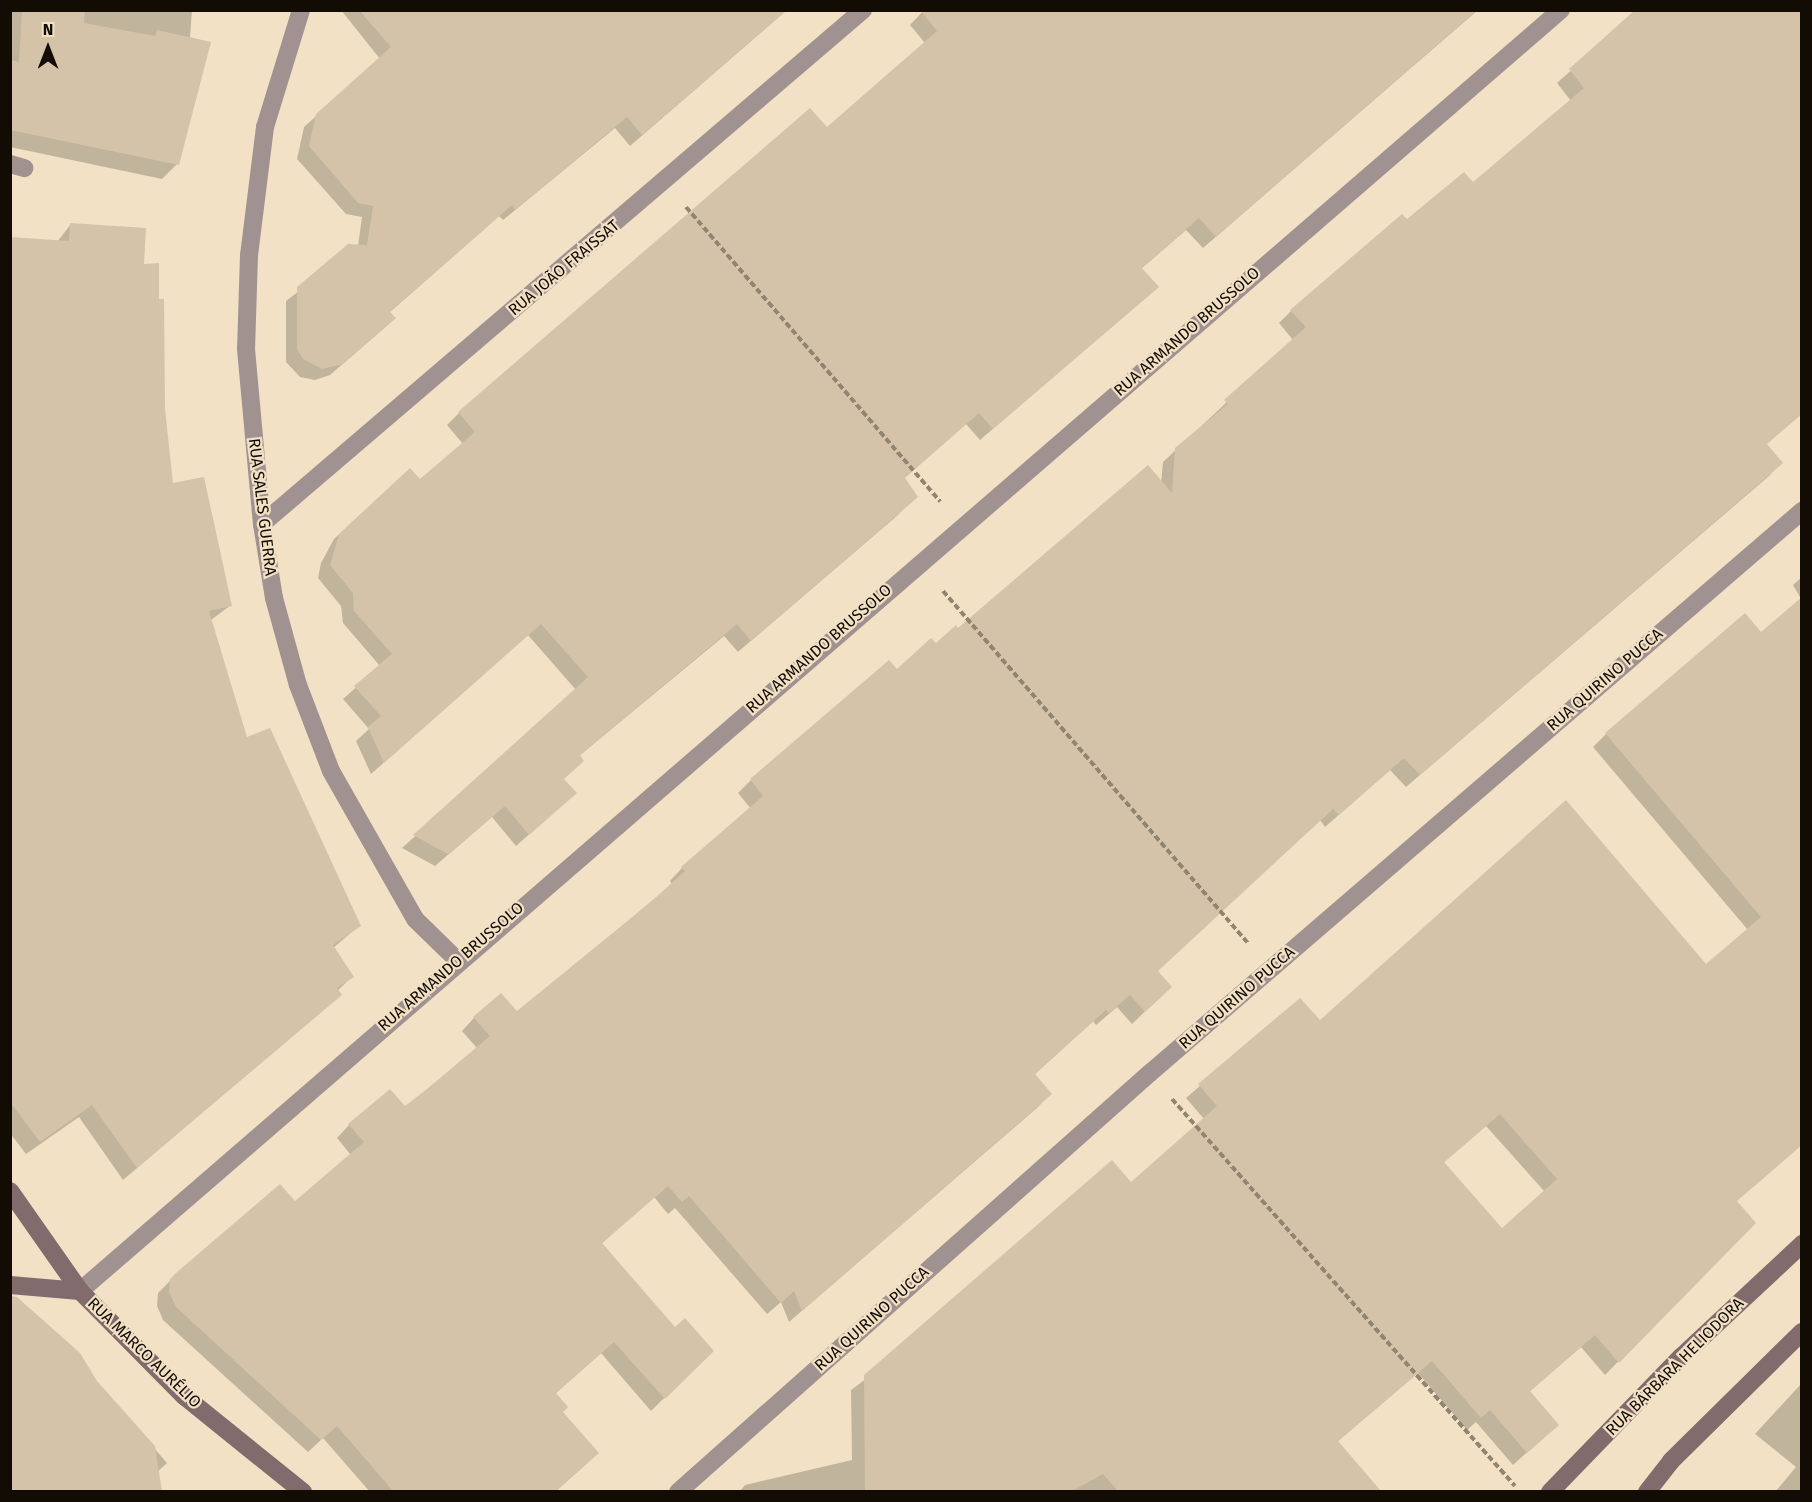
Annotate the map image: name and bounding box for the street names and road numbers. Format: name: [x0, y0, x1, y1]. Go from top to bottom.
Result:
street label: RUA JOÃO FRAISSAT: [505, 216, 623, 320]
street label: RUA ARMANDO BRUSSOLO: [1110, 263, 1264, 401]
street label: RUA SALES GUERRA: [244, 437, 280, 577]
street label: RUA ARMANDO BRUSSOLO: [742, 580, 896, 718]
street label: RUA QUIRINO PUCCA: [1543, 625, 1667, 735]
street label: RUA ARMANDO BRUSSOLO: [374, 898, 528, 1036]
street label: RUA QUIRINO PUCCA: [1175, 943, 1299, 1053]
street label: RUA QUIRINO PUCCA: [811, 1263, 933, 1375]
street label: RUA MARCO AURÉLIO: [83, 1294, 205, 1412]
street label: RUA BÁRBARA HELIODORA: [1602, 1294, 1748, 1440]

